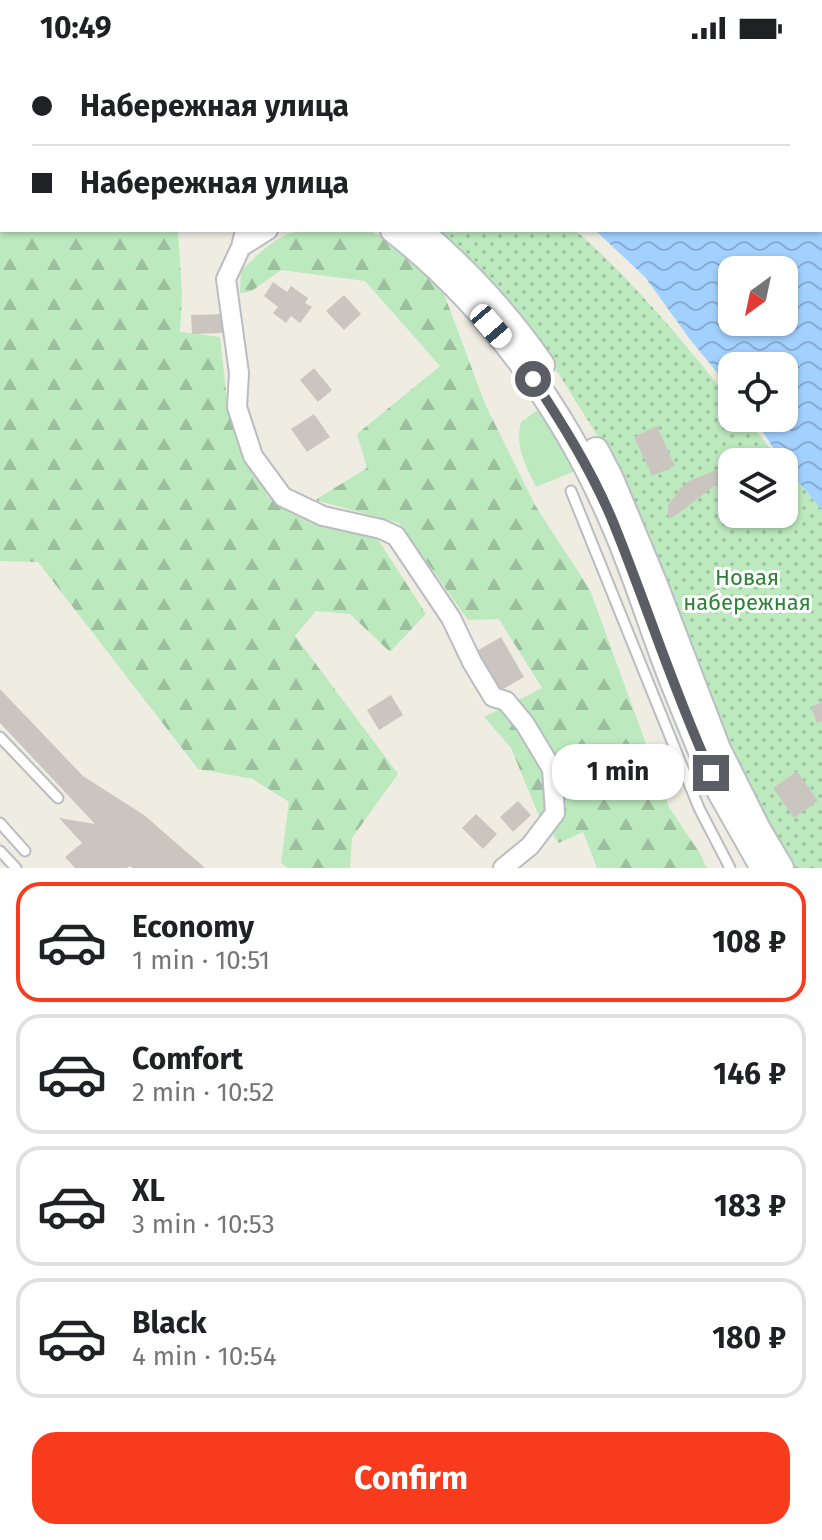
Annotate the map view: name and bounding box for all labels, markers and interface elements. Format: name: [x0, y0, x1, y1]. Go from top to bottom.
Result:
text: 10:49: [40, 10, 112, 46]
text: Набережная улица: [80, 88, 349, 124]
text: Набережная улица: [80, 165, 349, 201]
north arrow: [718, 256, 798, 336]
map controls: [718, 256, 798, 528]
car: [466, 300, 516, 352]
button: locate: [718, 352, 798, 432]
route start: [515, 361, 551, 397]
button: layers: [718, 448, 798, 528]
park label: Новая набережная: [683, 564, 811, 616]
callout: 1 min: [551, 745, 683, 801]
route end: [693, 755, 729, 791]
text: 1 min: [587, 756, 649, 787]
icon: car: [36, 906, 108, 978]
text: Economy: [132, 909, 254, 945]
text: 108 ₽: [712, 924, 786, 960]
text: 1 min · 10:51: [132, 945, 270, 976]
icon: car: [36, 1038, 108, 1110]
text: Comfort: [132, 1041, 243, 1077]
text: 146 ₽: [713, 1056, 786, 1092]
text: 2 min · 10:52: [132, 1077, 274, 1108]
icon: car: [36, 1170, 108, 1242]
text: XL: [132, 1173, 165, 1209]
text: 183 ₽: [714, 1188, 786, 1224]
text: 3 min · 10:53: [132, 1209, 275, 1240]
icon: car: [36, 1302, 108, 1374]
text: Black: [132, 1305, 207, 1341]
text: 180 ₽: [712, 1320, 786, 1356]
text: 4 min · 10:54: [132, 1341, 277, 1372]
button: Confirm: [32, 1432, 790, 1524]

